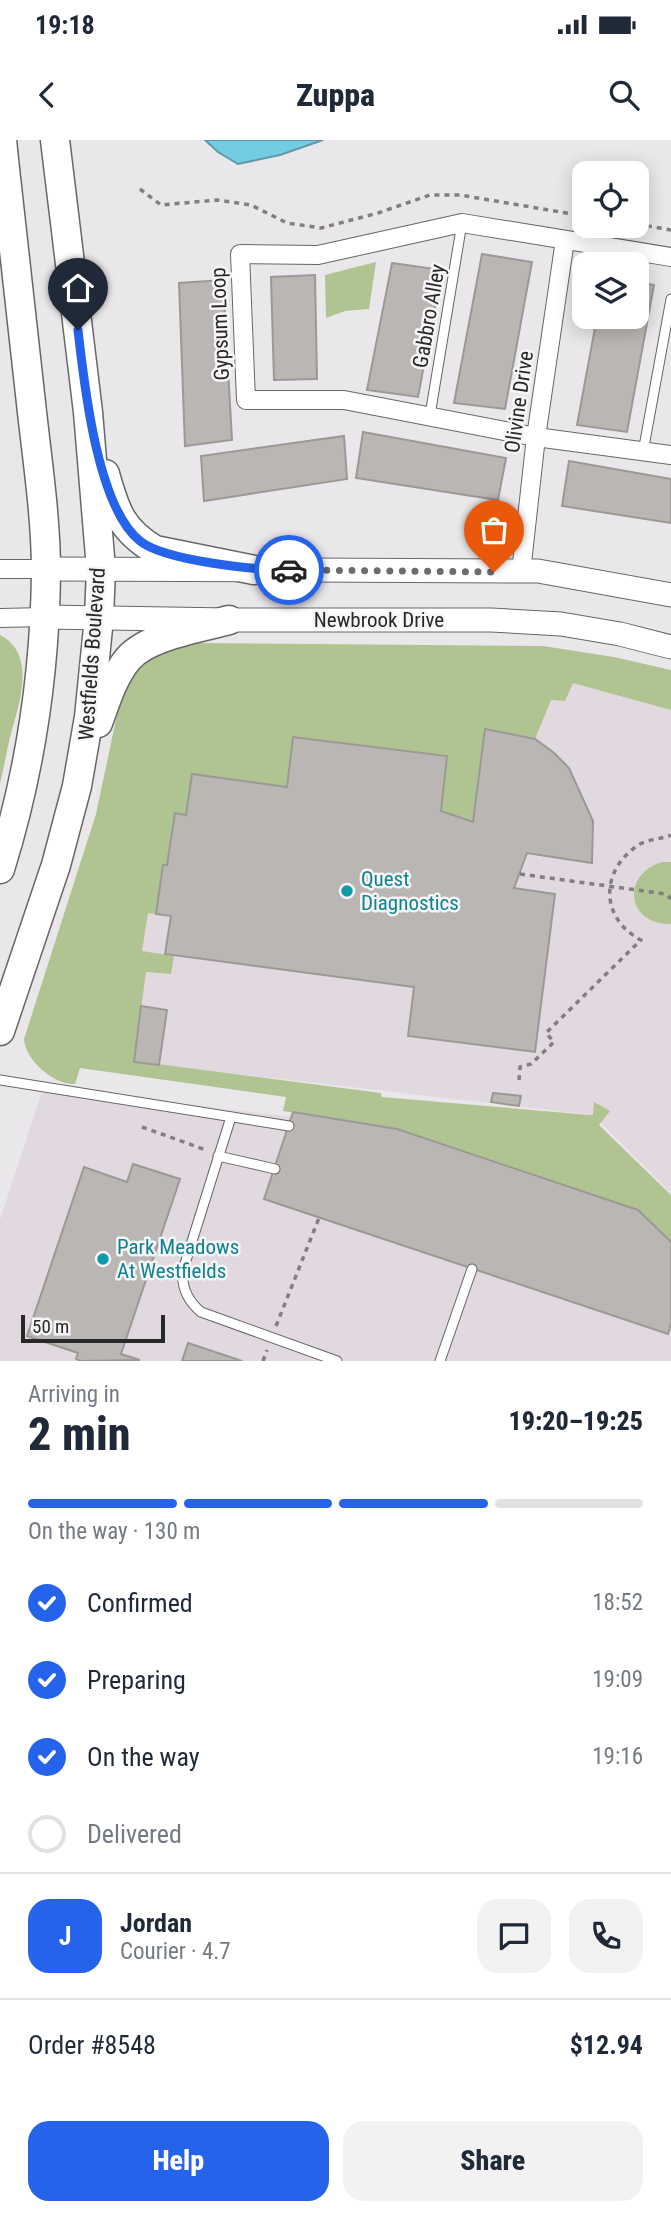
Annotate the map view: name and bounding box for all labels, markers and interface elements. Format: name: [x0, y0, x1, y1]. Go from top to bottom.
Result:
text: 19:18: [35, 10, 95, 40]
icon: back: [28, 76, 66, 114]
text: Zuppa: [296, 76, 375, 114]
icon: search: [605, 76, 643, 114]
map controls: [572, 161, 649, 329]
button: locate: [572, 161, 649, 238]
button: layers: [572, 252, 649, 329]
pin: [48, 258, 108, 330]
street label: Gabbro Alley: [408, 262, 450, 370]
street label: Gypsum Loop: [206, 267, 234, 381]
icon: home: [59, 269, 97, 307]
street label: Olivine Drive: [500, 349, 538, 455]
pin: [464, 500, 524, 572]
icon: bag: [475, 511, 513, 549]
courier: [254, 535, 324, 605]
icon: car: [270, 551, 308, 589]
street label: Westfields Boulevard: [74, 567, 110, 741]
street label: Newbrook Drive: [314, 608, 444, 632]
place label: Quest Diagnostics: [361, 867, 459, 915]
marker: Quest Diagnostics: [339, 883, 355, 899]
place label: Park Meadows At Westfields: [117, 1235, 239, 1283]
marker: Park Meadows At Westfields: [95, 1251, 111, 1267]
scale bar: [21, 1312, 164, 1344]
text: 50 m: [32, 1315, 69, 1338]
text: Arriving in: [28, 1381, 120, 1408]
text: 19:20–19:25: [509, 1406, 643, 1436]
text: 2 min: [28, 1407, 131, 1461]
text: On the way · 130 m: [28, 1518, 200, 1545]
icon: check: [28, 1584, 66, 1622]
text: Confirmed: [87, 1588, 193, 1618]
text: 18:52: [592, 1589, 643, 1616]
icon: check: [28, 1661, 66, 1699]
text: Preparing: [87, 1665, 186, 1695]
text: 19:09: [592, 1666, 643, 1693]
icon: check: [28, 1738, 66, 1776]
text: On the way: [87, 1742, 200, 1772]
text: 19:16: [592, 1743, 643, 1770]
text: Delivered: [87, 1819, 182, 1849]
button: chat: [477, 1899, 551, 1973]
button: phone: [569, 1899, 643, 1973]
text: Jordan: [120, 1908, 192, 1938]
text: J: [59, 1921, 71, 1951]
text: Courier · 4.7: [120, 1938, 231, 1965]
text: Order #8548: [28, 2030, 156, 2060]
text: $12.94: [570, 2030, 643, 2060]
button: Help: [28, 2121, 329, 2201]
button: Share: [343, 2121, 643, 2201]

